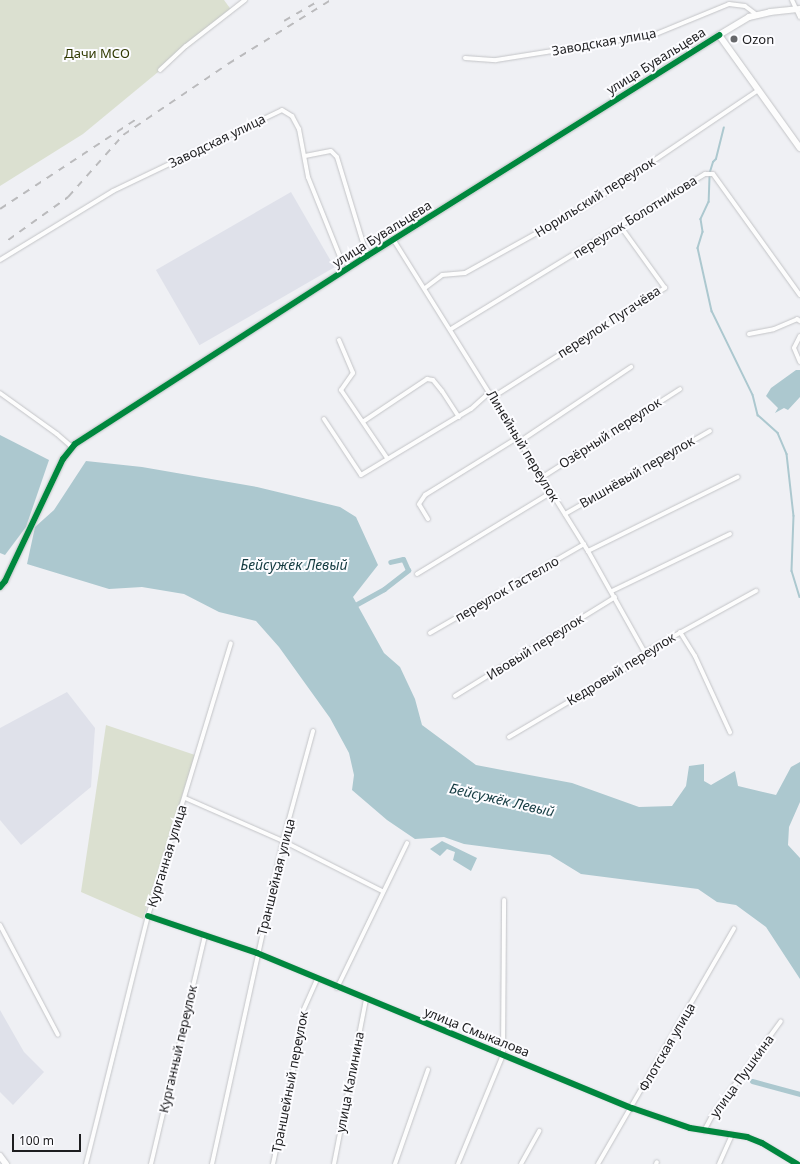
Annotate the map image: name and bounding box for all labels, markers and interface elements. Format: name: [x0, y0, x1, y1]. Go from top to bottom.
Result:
street label: улица Бувальцева: [604, 24, 708, 98]
street label: Заводская улица: [551, 25, 657, 59]
place label: Ozon: [742, 31, 774, 47]
marker: Ozon: [729, 34, 739, 44]
park label: Дачи МСО: [64, 45, 130, 61]
street label: Заводская улица: [166, 111, 268, 171]
street label: Норильский переулок: [532, 154, 658, 240]
street label: переулок Болотникова: [570, 172, 700, 262]
street label: улица Бувальцева: [330, 197, 434, 271]
street label: переулок Пугачёва: [555, 283, 663, 361]
street label: Линейный переулок: [483, 387, 563, 505]
street label: Озёрный переулок: [556, 394, 664, 472]
street label: Вишнёвый переулок: [577, 433, 697, 511]
street label: переулок Гастелло: [452, 553, 562, 625]
water label: Бейсужёк Левый: [240, 557, 348, 573]
street label: Ивовый переулок: [484, 611, 586, 683]
street label: Кедровый переулок: [564, 629, 678, 709]
water label: Бейсужёк Левый: [448, 780, 556, 820]
street label: Курганная улица: [144, 803, 190, 909]
street label: Траншейная улица: [254, 817, 298, 937]
street label: Курганный переулок: [156, 984, 200, 1114]
street label: Флотская улица: [635, 1000, 699, 1094]
street label: улица Смыкалова: [422, 1004, 532, 1060]
street label: Траншейный переулок: [269, 1010, 311, 1154]
street label: улица Калинина: [333, 1030, 367, 1134]
street label: улица Пушкина: [707, 1032, 777, 1120]
scale bar: [14, 1126, 83, 1152]
text: 100 m: [19, 1132, 54, 1149]

